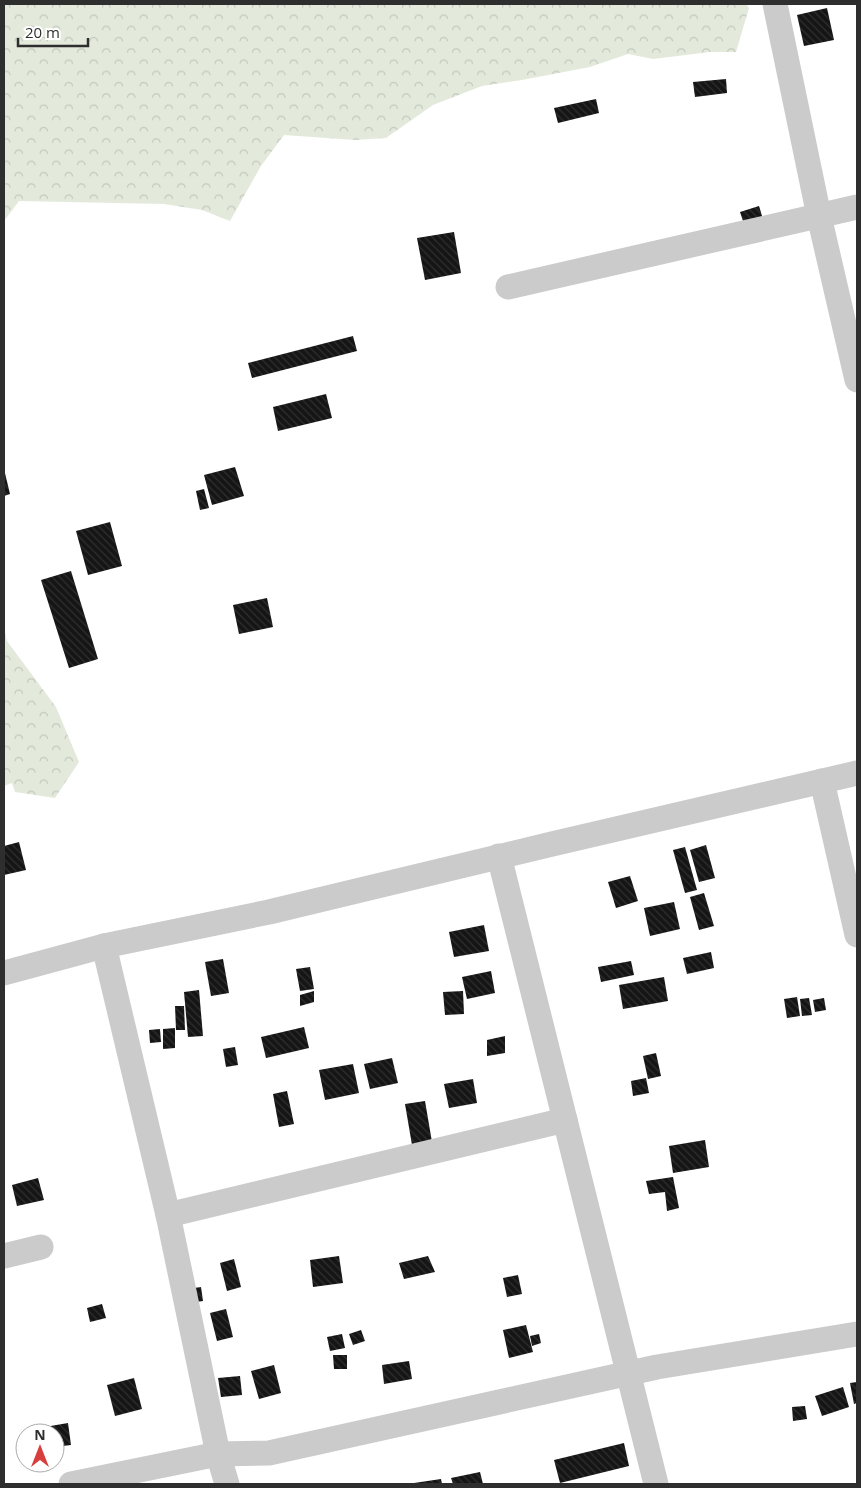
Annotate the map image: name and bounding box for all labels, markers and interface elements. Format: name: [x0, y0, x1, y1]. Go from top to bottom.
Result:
scale bar: [18, 15, 88, 47]
text: 20 m: [25, 22, 60, 42]
north arrow: [15, 1423, 65, 1473]
text: N: [34, 1425, 46, 1444]

